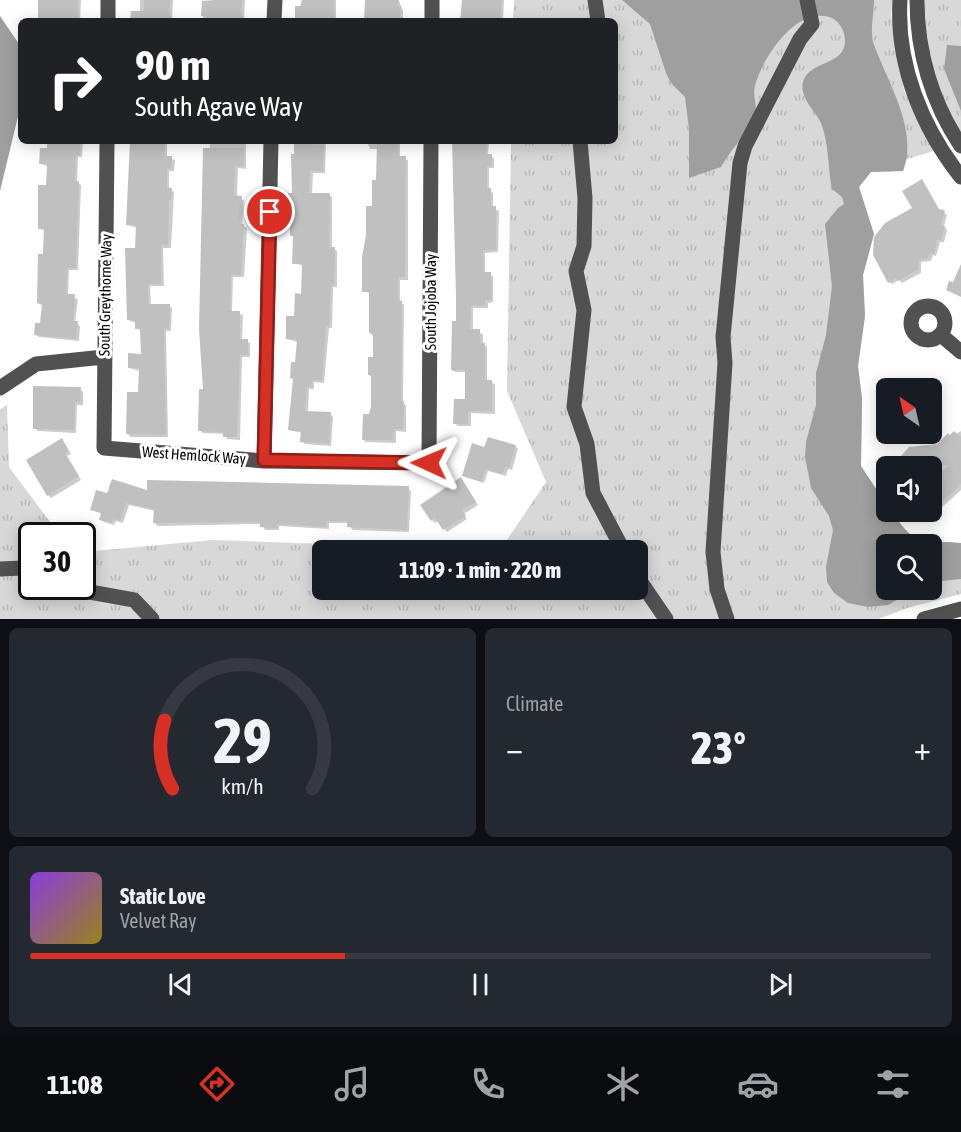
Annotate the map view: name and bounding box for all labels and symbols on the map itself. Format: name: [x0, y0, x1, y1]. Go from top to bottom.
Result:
pin: [244, 186, 295, 237]
street label: South Greythorne Way: [95, 234, 115, 356]
street label: South Jojoba Way: [422, 254, 439, 350]
north arrow: [876, 378, 942, 444]
position arrow: [397, 431, 461, 495]
street label: West Hemlock Way: [142, 443, 246, 467]
speed limit sign: 30: [18, 522, 96, 600]

